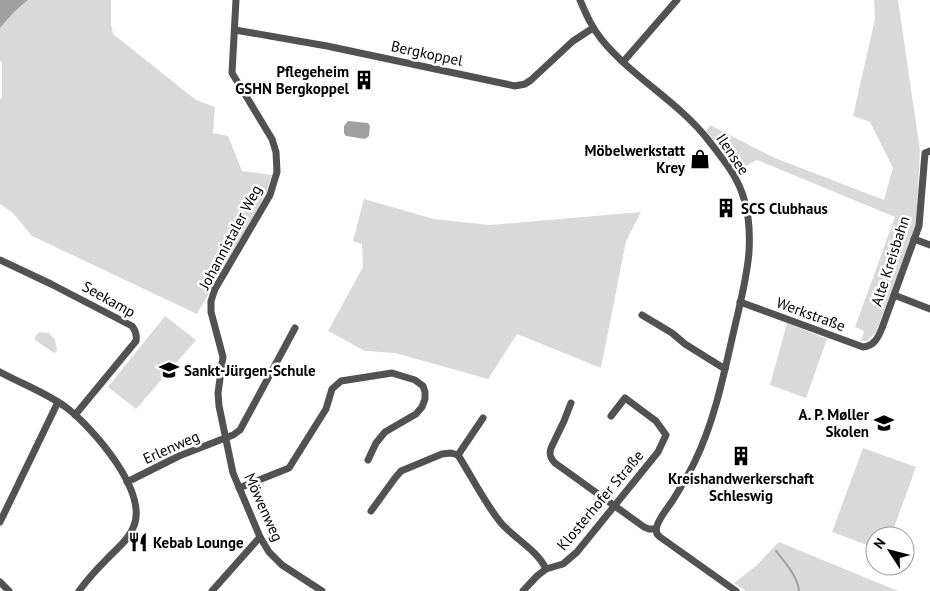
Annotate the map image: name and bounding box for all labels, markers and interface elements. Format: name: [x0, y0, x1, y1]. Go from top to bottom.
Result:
street label: Bergkoppel: [389, 36, 465, 70]
place label: Pflegeheim GSHN Bergkoppel: [235, 62, 350, 98]
building icon: Pflegeheim GSHN Bergkoppel: [353, 69, 375, 91]
street label: Ilensee: [712, 130, 754, 178]
place label: Möbelwerkstatt Krey: [585, 141, 686, 177]
shop icon: Möbelwerkstatt Krey: [689, 148, 711, 170]
street label: Johannistaler Weg: [194, 182, 265, 293]
building icon: SCS Clubhaus: [715, 197, 737, 219]
place label: SCS Clubhaus: [741, 199, 828, 218]
street label: Alte Kreisbahn: [867, 214, 913, 308]
street label: Seekamp: [79, 277, 139, 321]
street label: Werkstraße: [774, 293, 848, 335]
school or university icon: Sankt-Jürgen-Schule: [158, 359, 180, 381]
place label: Sankt-Jürgen-Schule: [184, 361, 316, 380]
place label: A. P. Møller Skolen: [798, 405, 870, 441]
school or university icon: A. P. Møller Skolen: [873, 412, 895, 434]
street label: Erlenweg: [140, 426, 202, 468]
building icon: Kreishandwerkerschaft Schleswig: [730, 445, 752, 467]
street label: Klosterhofer Straße: [553, 446, 647, 554]
place label: Kreishandwerkerschaft Schleswig: [668, 469, 815, 505]
street label: Möwenweg: [241, 470, 287, 544]
north arrow: [865, 526, 915, 576]
restaurant icon: Kebab Lounge: [127, 531, 149, 553]
place label: Kebab Lounge: [153, 533, 244, 552]
text: N: [869, 534, 889, 552]

